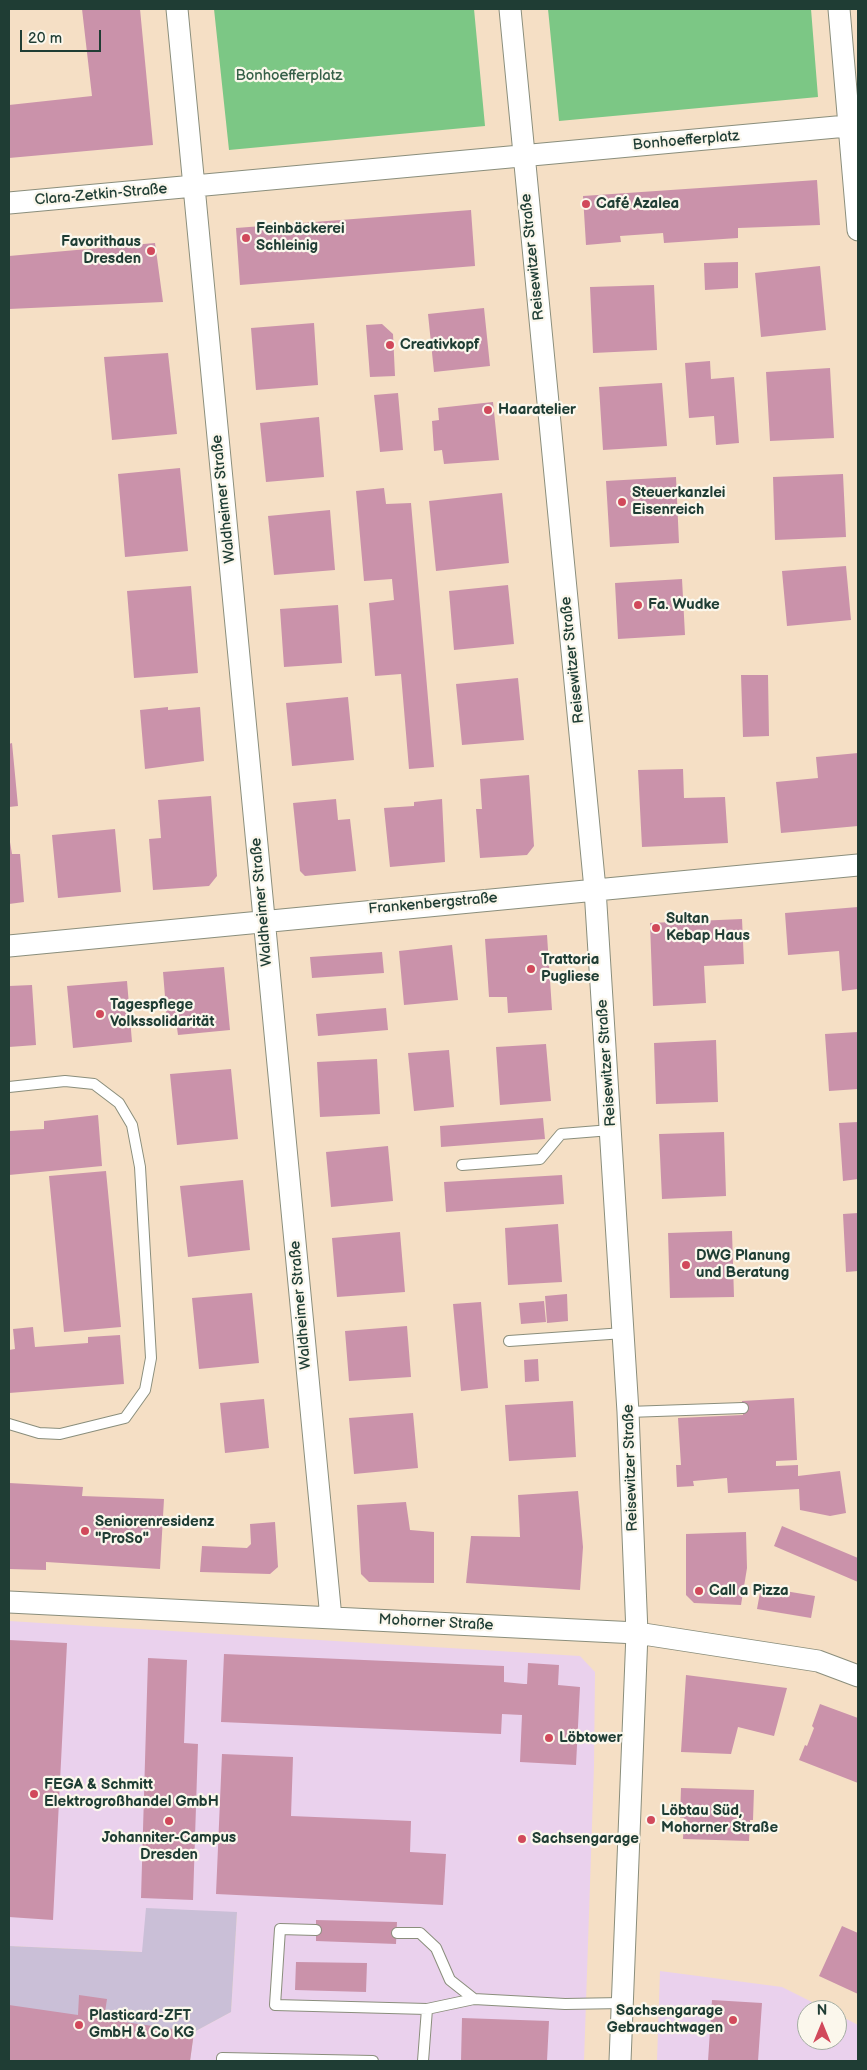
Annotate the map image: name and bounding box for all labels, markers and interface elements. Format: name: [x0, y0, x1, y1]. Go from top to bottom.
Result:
scale bar: [22, 20, 104, 52]
text: 20 m: [28, 29, 62, 48]
park label: Bonhoefferplatz: [235, 67, 343, 85]
street label: Bonhoefferplatz: [632, 127, 740, 155]
street label: Clara-Zetkin-Straße: [34, 180, 168, 210]
street label: Reisewitzer Straße: [517, 193, 549, 321]
place label: Café Azalea: [596, 195, 679, 213]
marker: Café Azalea: [580, 198, 592, 210]
place label: Feinbäckerei Schleinig: [256, 220, 345, 255]
marker: Feinbäckerei Schleinig: [240, 232, 252, 244]
place label: Favorithaus Dresden: [61, 233, 141, 268]
marker: Favorithaus Dresden: [145, 245, 157, 257]
place label: Creativkopf: [400, 336, 479, 354]
marker: Creativkopf: [384, 339, 396, 351]
place label: Haaratelier: [498, 401, 576, 419]
marker: Haaratelier: [482, 404, 494, 416]
street label: Waldheimer Straße: [208, 434, 240, 564]
place label: Steuerkanzlei Eisenreich: [632, 484, 725, 519]
marker: Steuerkanzlei Eisenreich: [616, 496, 628, 508]
street label: Reisewitzer Straße: [557, 596, 589, 724]
place label: Fa. Wudke: [648, 596, 720, 614]
marker: Fa. Wudke: [632, 599, 644, 611]
street label: Waldheimer Straße: [247, 837, 277, 967]
street label: Frankenbergstraße: [368, 889, 498, 919]
place label: Sultan Kebap Haus: [666, 910, 750, 945]
marker: Sultan Kebap Haus: [650, 922, 662, 934]
place label: Trattoria Pugliese: [541, 951, 599, 986]
marker: Trattoria Pugliese: [525, 963, 537, 975]
place label: Tagespflege Volkssolidarität: [110, 996, 214, 1031]
street label: Reisewitzer Straße: [594, 999, 620, 1127]
marker: Tagespflege Volkssolidarität: [94, 1008, 106, 1020]
street label: Waldheimer Straße: [286, 1240, 316, 1370]
place label: DWG Planung und Beratung: [696, 1247, 790, 1282]
marker: DWG Planung und Beratung: [680, 1259, 692, 1271]
street label: Reisewitzer Straße: [620, 1404, 642, 1532]
place label: Seniorenresidenz "ProSo": [95, 1513, 214, 1548]
marker: Seniorenresidenz "ProSo": [79, 1525, 91, 1537]
place label: Call a Pizza: [709, 1582, 789, 1600]
marker: Call a Pizza: [693, 1585, 705, 1597]
street label: Mohorner Straße: [378, 1611, 494, 1635]
place label: Löbtower: [559, 1729, 622, 1747]
marker: Löbtower: [543, 1732, 555, 1744]
place label: FEGA & Schmitt Elektrogroßhandel GmbH: [44, 1776, 219, 1811]
marker: FEGA & Schmitt Elektrogroßhandel GmbH: [28, 1788, 40, 1800]
place label: Löbtau Süd, Mohorner Straße: [661, 1802, 778, 1837]
marker: Löbtau Süd, Mohorner Straße: [645, 1814, 657, 1826]
marker: Johanniter-Campus Dresden: [163, 1815, 175, 1827]
place label: Johanniter-Campus Dresden: [102, 1829, 236, 1864]
place label: Sachsengarage: [532, 1830, 639, 1848]
marker: Sachsengarage: [516, 1833, 528, 1845]
north arrow: [797, 2000, 847, 2050]
place label: Sachsengarage Gebrauchtwagen: [607, 2002, 723, 2037]
text: N: [817, 2002, 827, 2019]
place label: Plasticard-ZFT GmbH & Co KG: [89, 2007, 194, 2042]
marker: Sachsengarage Gebrauchtwagen: [727, 2014, 739, 2026]
marker: Plasticard-ZFT GmbH & Co KG: [73, 2019, 85, 2031]

